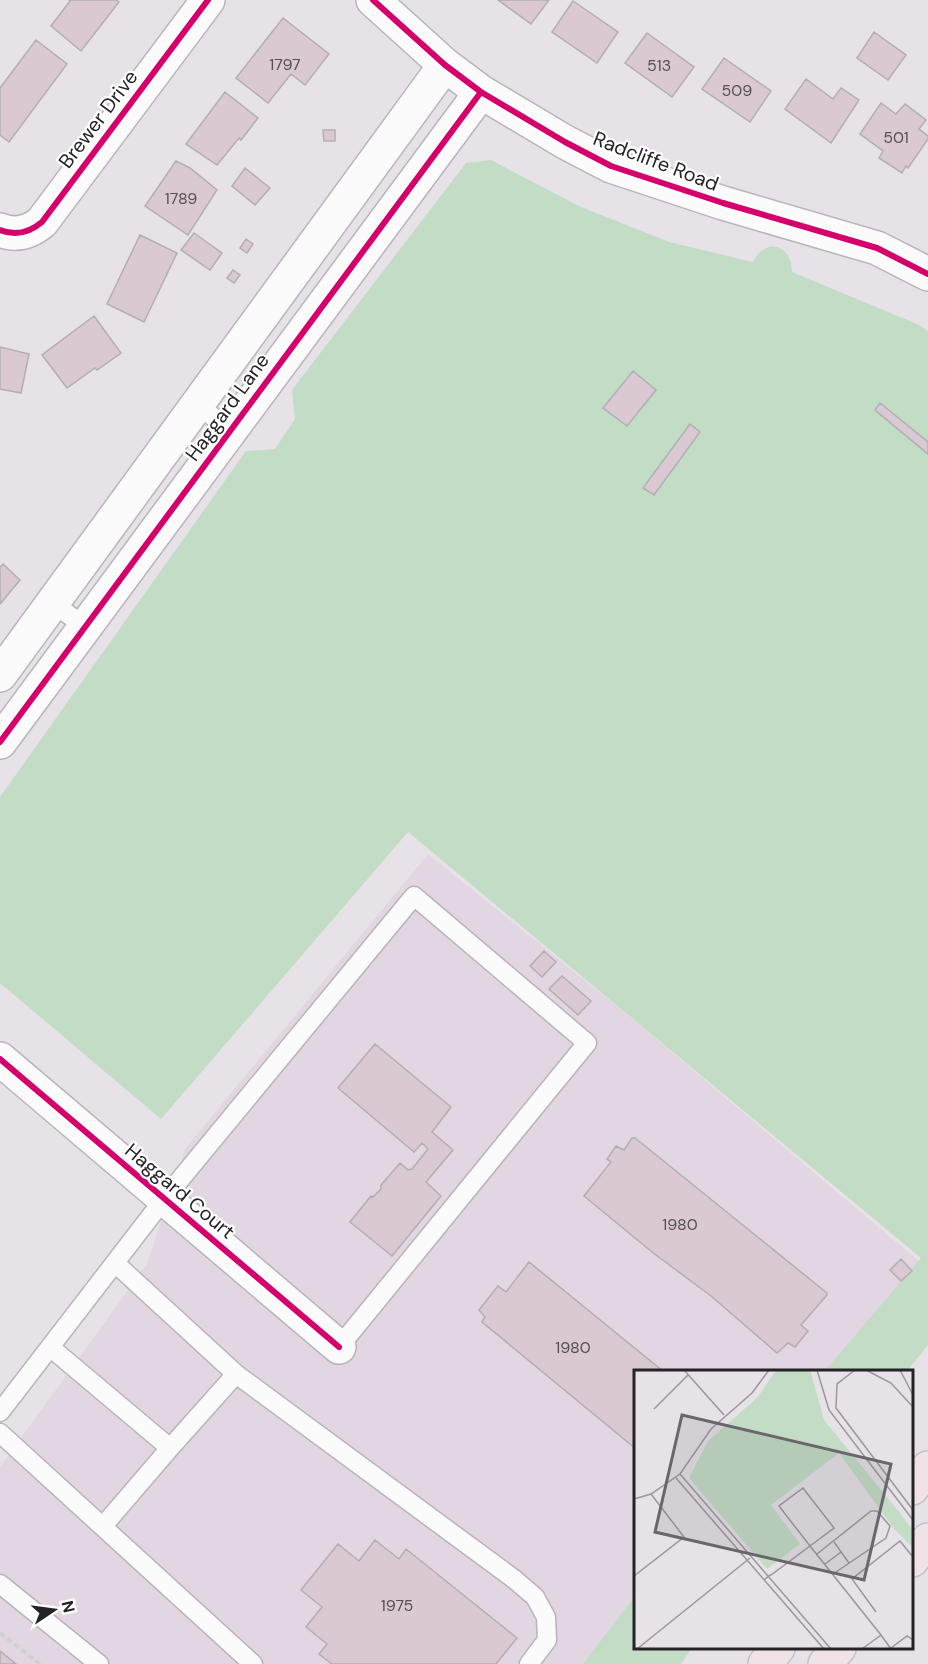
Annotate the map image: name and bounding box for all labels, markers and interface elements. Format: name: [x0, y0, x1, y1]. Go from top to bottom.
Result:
house number: 1797: [269, 54, 301, 75]
house number: 513: [647, 55, 671, 76]
street label: Brewer Drive: [53, 65, 143, 173]
house number: 509: [722, 80, 752, 101]
street label: Radcliffe Road: [590, 125, 722, 197]
house number: 501: [883, 127, 909, 148]
house number: 1789: [165, 188, 197, 209]
street label: Haggard Lane: [179, 348, 275, 466]
street label: Haggard Court: [120, 1137, 240, 1245]
house number: 1980: [662, 1214, 698, 1235]
house number: 1980: [555, 1337, 591, 1358]
inset map: [634, 1370, 913, 1649]
north arrow: [24, 1580, 84, 1640]
house number: 1975: [381, 1595, 413, 1616]
text: N: [57, 1599, 80, 1615]

